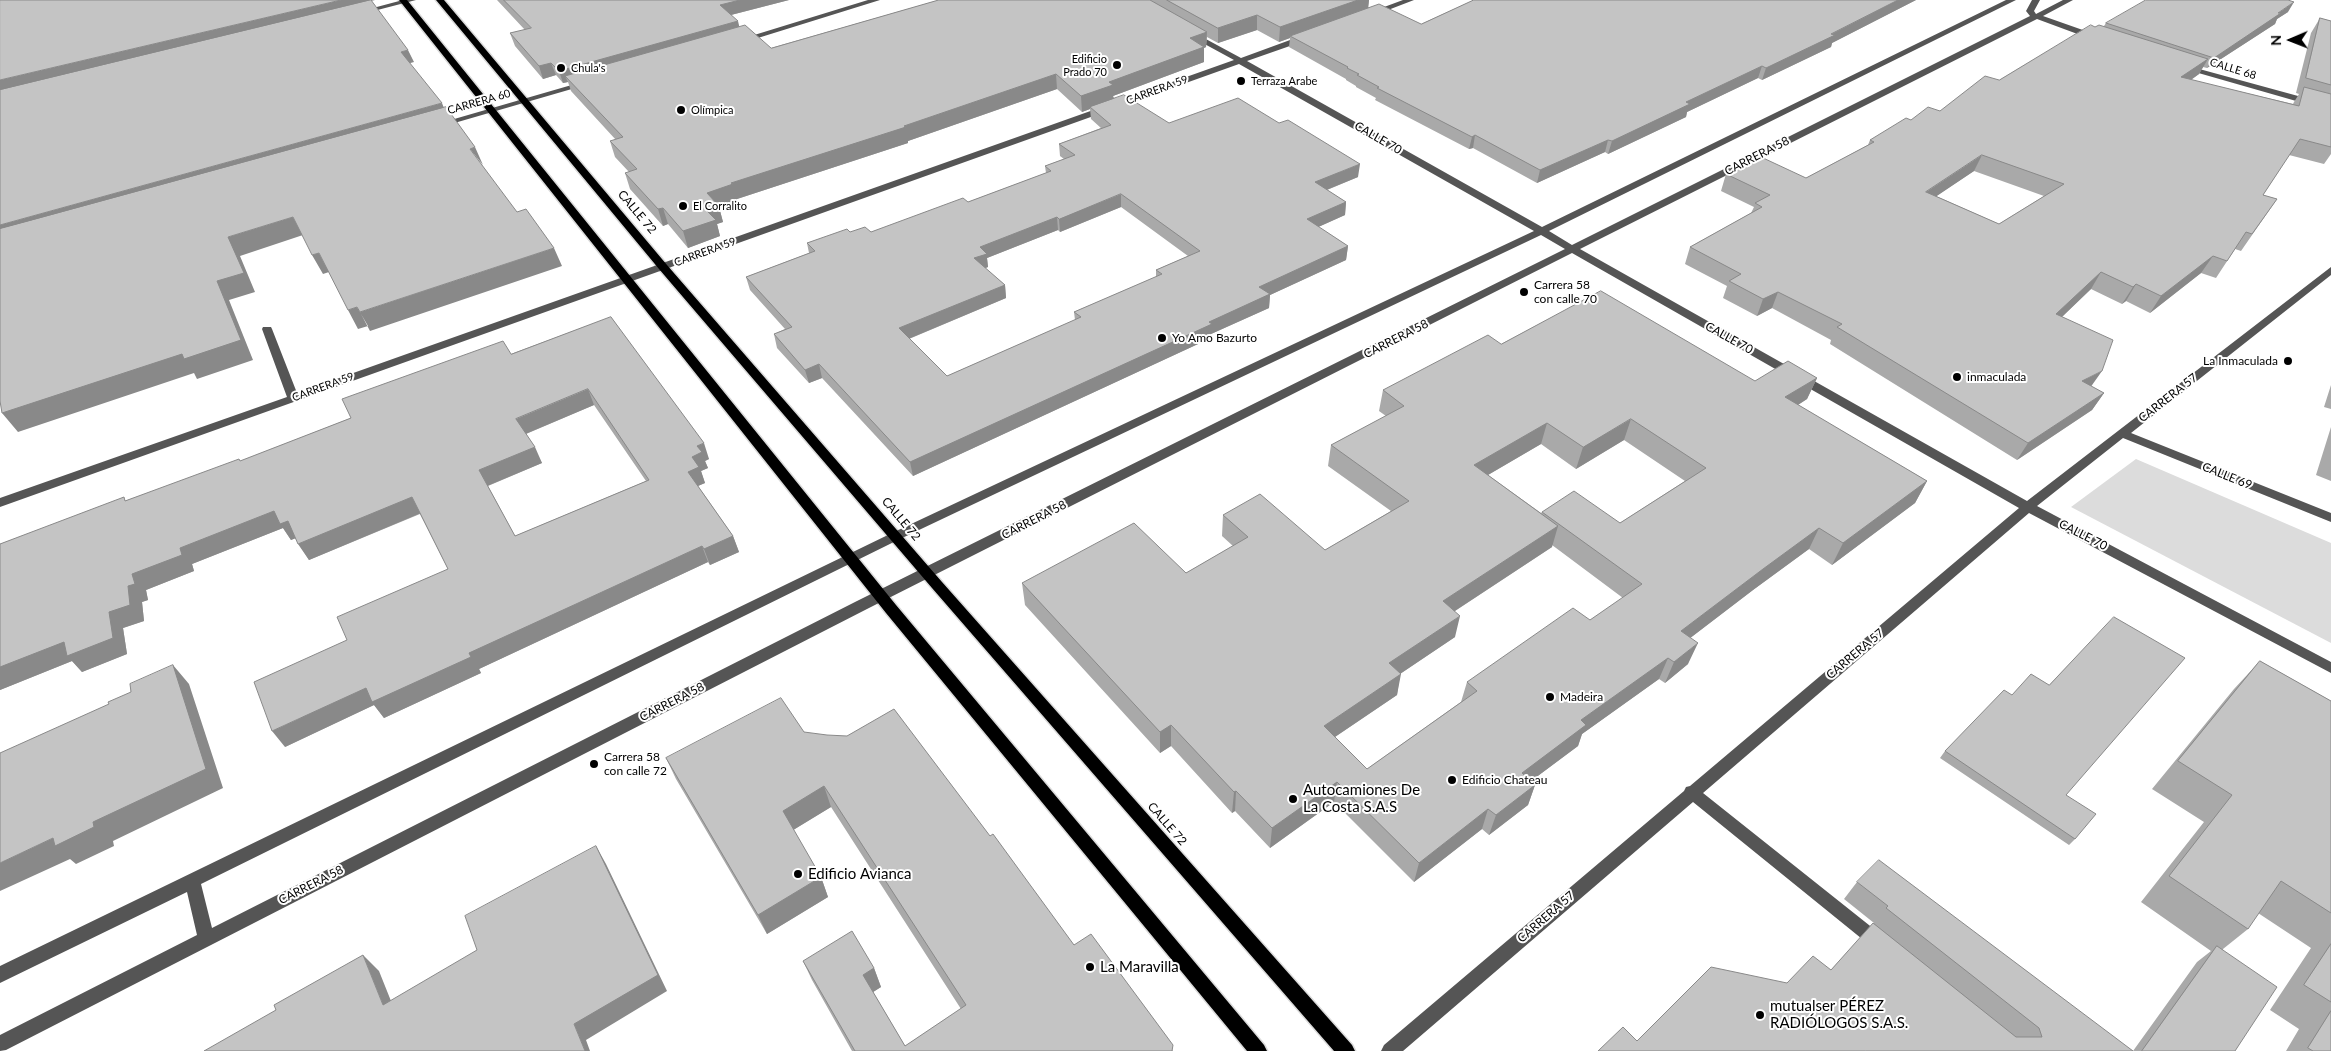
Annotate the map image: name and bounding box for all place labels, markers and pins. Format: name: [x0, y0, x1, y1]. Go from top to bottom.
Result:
place label: Edificio Prado 70: [1063, 52, 1107, 78]
marker: Edificio Prado 70: [1111, 59, 1123, 71]
place label: Chula's: [571, 61, 605, 75]
marker: Chula's: [555, 62, 567, 74]
place label: Terraza Arabe: [1251, 74, 1317, 88]
marker: Terraza Arabe: [1235, 75, 1247, 87]
place label: Olímpica: [691, 103, 734, 117]
marker: Olímpica: [675, 104, 687, 116]
place label: El Corralito: [693, 199, 747, 213]
marker: El Corralito: [677, 200, 689, 212]
place label: Carrera 58 con calle 70: [1534, 278, 1597, 306]
marker: Carrera 58 con calle 70: [1518, 286, 1530, 298]
place label: Yo Amo Bazurto: [1172, 331, 1257, 345]
marker: Yo Amo Bazurto: [1156, 332, 1168, 344]
place label: La Inmaculada: [2203, 354, 2278, 368]
marker: La Inmaculada: [2282, 355, 2294, 367]
place label: inmaculada: [1967, 370, 2026, 384]
marker: inmaculada: [1951, 371, 1963, 383]
place label: Madeira: [1560, 690, 1603, 704]
marker: Madeira: [1544, 691, 1556, 703]
place label: Carrera 58 con calle 72: [604, 750, 667, 778]
marker: Carrera 58 con calle 72: [588, 758, 600, 770]
place label: Edificio Chateau: [1462, 773, 1547, 787]
marker: Edificio Chateau: [1446, 774, 1458, 786]
place label: Autocamiones De La Costa S.A.S: [1303, 781, 1420, 816]
marker: Autocamiones De La Costa S.A.S: [1287, 793, 1299, 805]
place label: Edificio Avianca: [808, 865, 911, 883]
marker: Edificio Avianca: [792, 868, 804, 880]
place label: La Maravilla: [1100, 958, 1179, 976]
marker: La Maravilla: [1084, 961, 1096, 973]
place label: mutualser PÉREZ RADIÓLOGOS S.A.S.: [1770, 997, 1908, 1032]
marker: mutualser PÉREZ RADIÓLOGOS S.A.S.: [1754, 1009, 1766, 1021]

